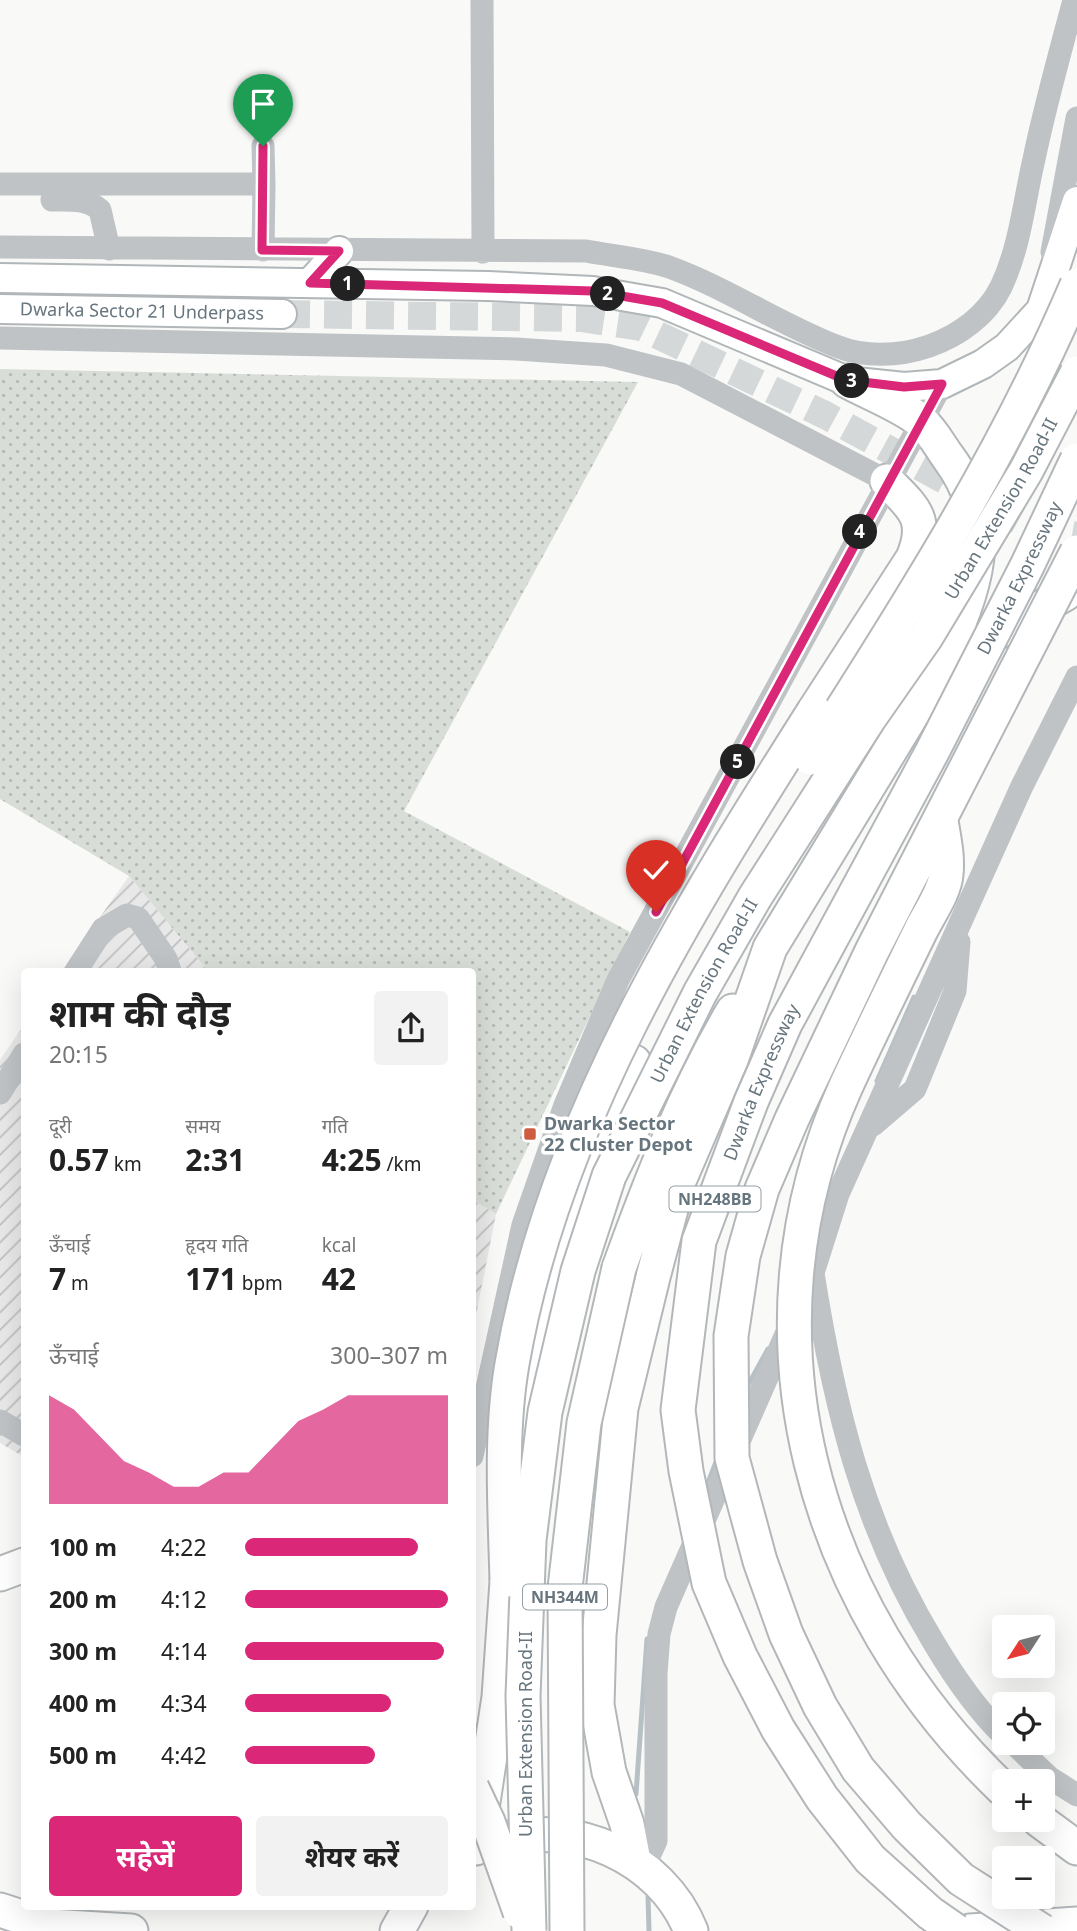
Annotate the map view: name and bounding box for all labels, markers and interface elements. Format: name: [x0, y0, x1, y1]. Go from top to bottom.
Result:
pin: [233, 74, 293, 146]
icon: arrive: [244, 85, 282, 123]
pin: 1: [330, 266, 366, 302]
text: 1: [342, 270, 353, 296]
pin: 2: [590, 276, 626, 312]
text: 2: [602, 280, 613, 306]
street label: Dwarka Sector 21 Underpass: [20, 296, 264, 325]
pin: 3: [834, 364, 870, 398]
text: 3: [846, 367, 857, 393]
street label: Urban Extension Road-II: [938, 413, 1063, 604]
street label: Dwarka Expressway: [971, 497, 1067, 658]
pin: 4: [842, 514, 878, 550]
text: 4: [854, 518, 865, 544]
pin: 5: [720, 744, 756, 780]
text: 5: [732, 748, 743, 774]
pin: [626, 840, 686, 912]
icon: check: [637, 851, 675, 889]
street label: Urban Extension Road-II: [644, 894, 763, 1087]
text: शाम की दौड़: [49, 986, 230, 1038]
button: share: [374, 991, 448, 1065]
street label: Dwarka Expressway: [717, 999, 805, 1164]
text: 20:15: [49, 1038, 108, 1070]
place label: Dwarka Sector 22 Cluster Depot: [544, 1111, 693, 1156]
text: दूरी: [49, 1113, 72, 1139]
text: समय: [185, 1113, 221, 1139]
text: गति: [322, 1113, 348, 1139]
marker: Dwarka Sector 22 Cluster Depot: [522, 1126, 538, 1142]
text: 0.57: [49, 1139, 109, 1180]
text: 2:31: [185, 1139, 245, 1180]
text: 4:25: [322, 1139, 382, 1180]
text: km: [109, 1151, 142, 1177]
text: /km: [382, 1151, 422, 1177]
road number: NH248BB: [670, 1186, 760, 1212]
text: ऊँचाई: [49, 1232, 90, 1258]
text: हृदय गति: [185, 1232, 248, 1258]
text: kcal: [322, 1232, 356, 1258]
text: 7: [49, 1258, 66, 1299]
text: 171: [185, 1258, 237, 1299]
text: 42: [322, 1258, 356, 1299]
text: m: [66, 1270, 89, 1296]
text: bpm: [237, 1270, 283, 1296]
text: ऊँचाई: [49, 1339, 99, 1371]
text: 300–307 m: [330, 1339, 448, 1371]
text: 100 m: [49, 1531, 117, 1563]
text: 4:22: [161, 1531, 207, 1563]
text: 200 m: [49, 1583, 117, 1615]
text: 4:12: [161, 1583, 207, 1615]
road number: NH344M: [523, 1584, 607, 1610]
north arrow: [992, 1615, 1055, 1678]
map controls: [992, 1615, 1055, 1909]
street label: Urban Extension Road-II: [513, 1631, 537, 1837]
text: 300 m: [49, 1635, 117, 1667]
text: 4:14: [161, 1635, 207, 1667]
text: 400 m: [49, 1687, 117, 1719]
text: 4:34: [161, 1687, 207, 1719]
button: locate: [992, 1692, 1055, 1755]
text: 500 m: [49, 1739, 117, 1771]
text: 4:42: [161, 1739, 207, 1771]
button: +: [992, 1769, 1055, 1832]
button: सहेजें: [49, 1816, 242, 1896]
button: शेयर करें: [256, 1816, 448, 1896]
button: −: [992, 1846, 1055, 1909]

